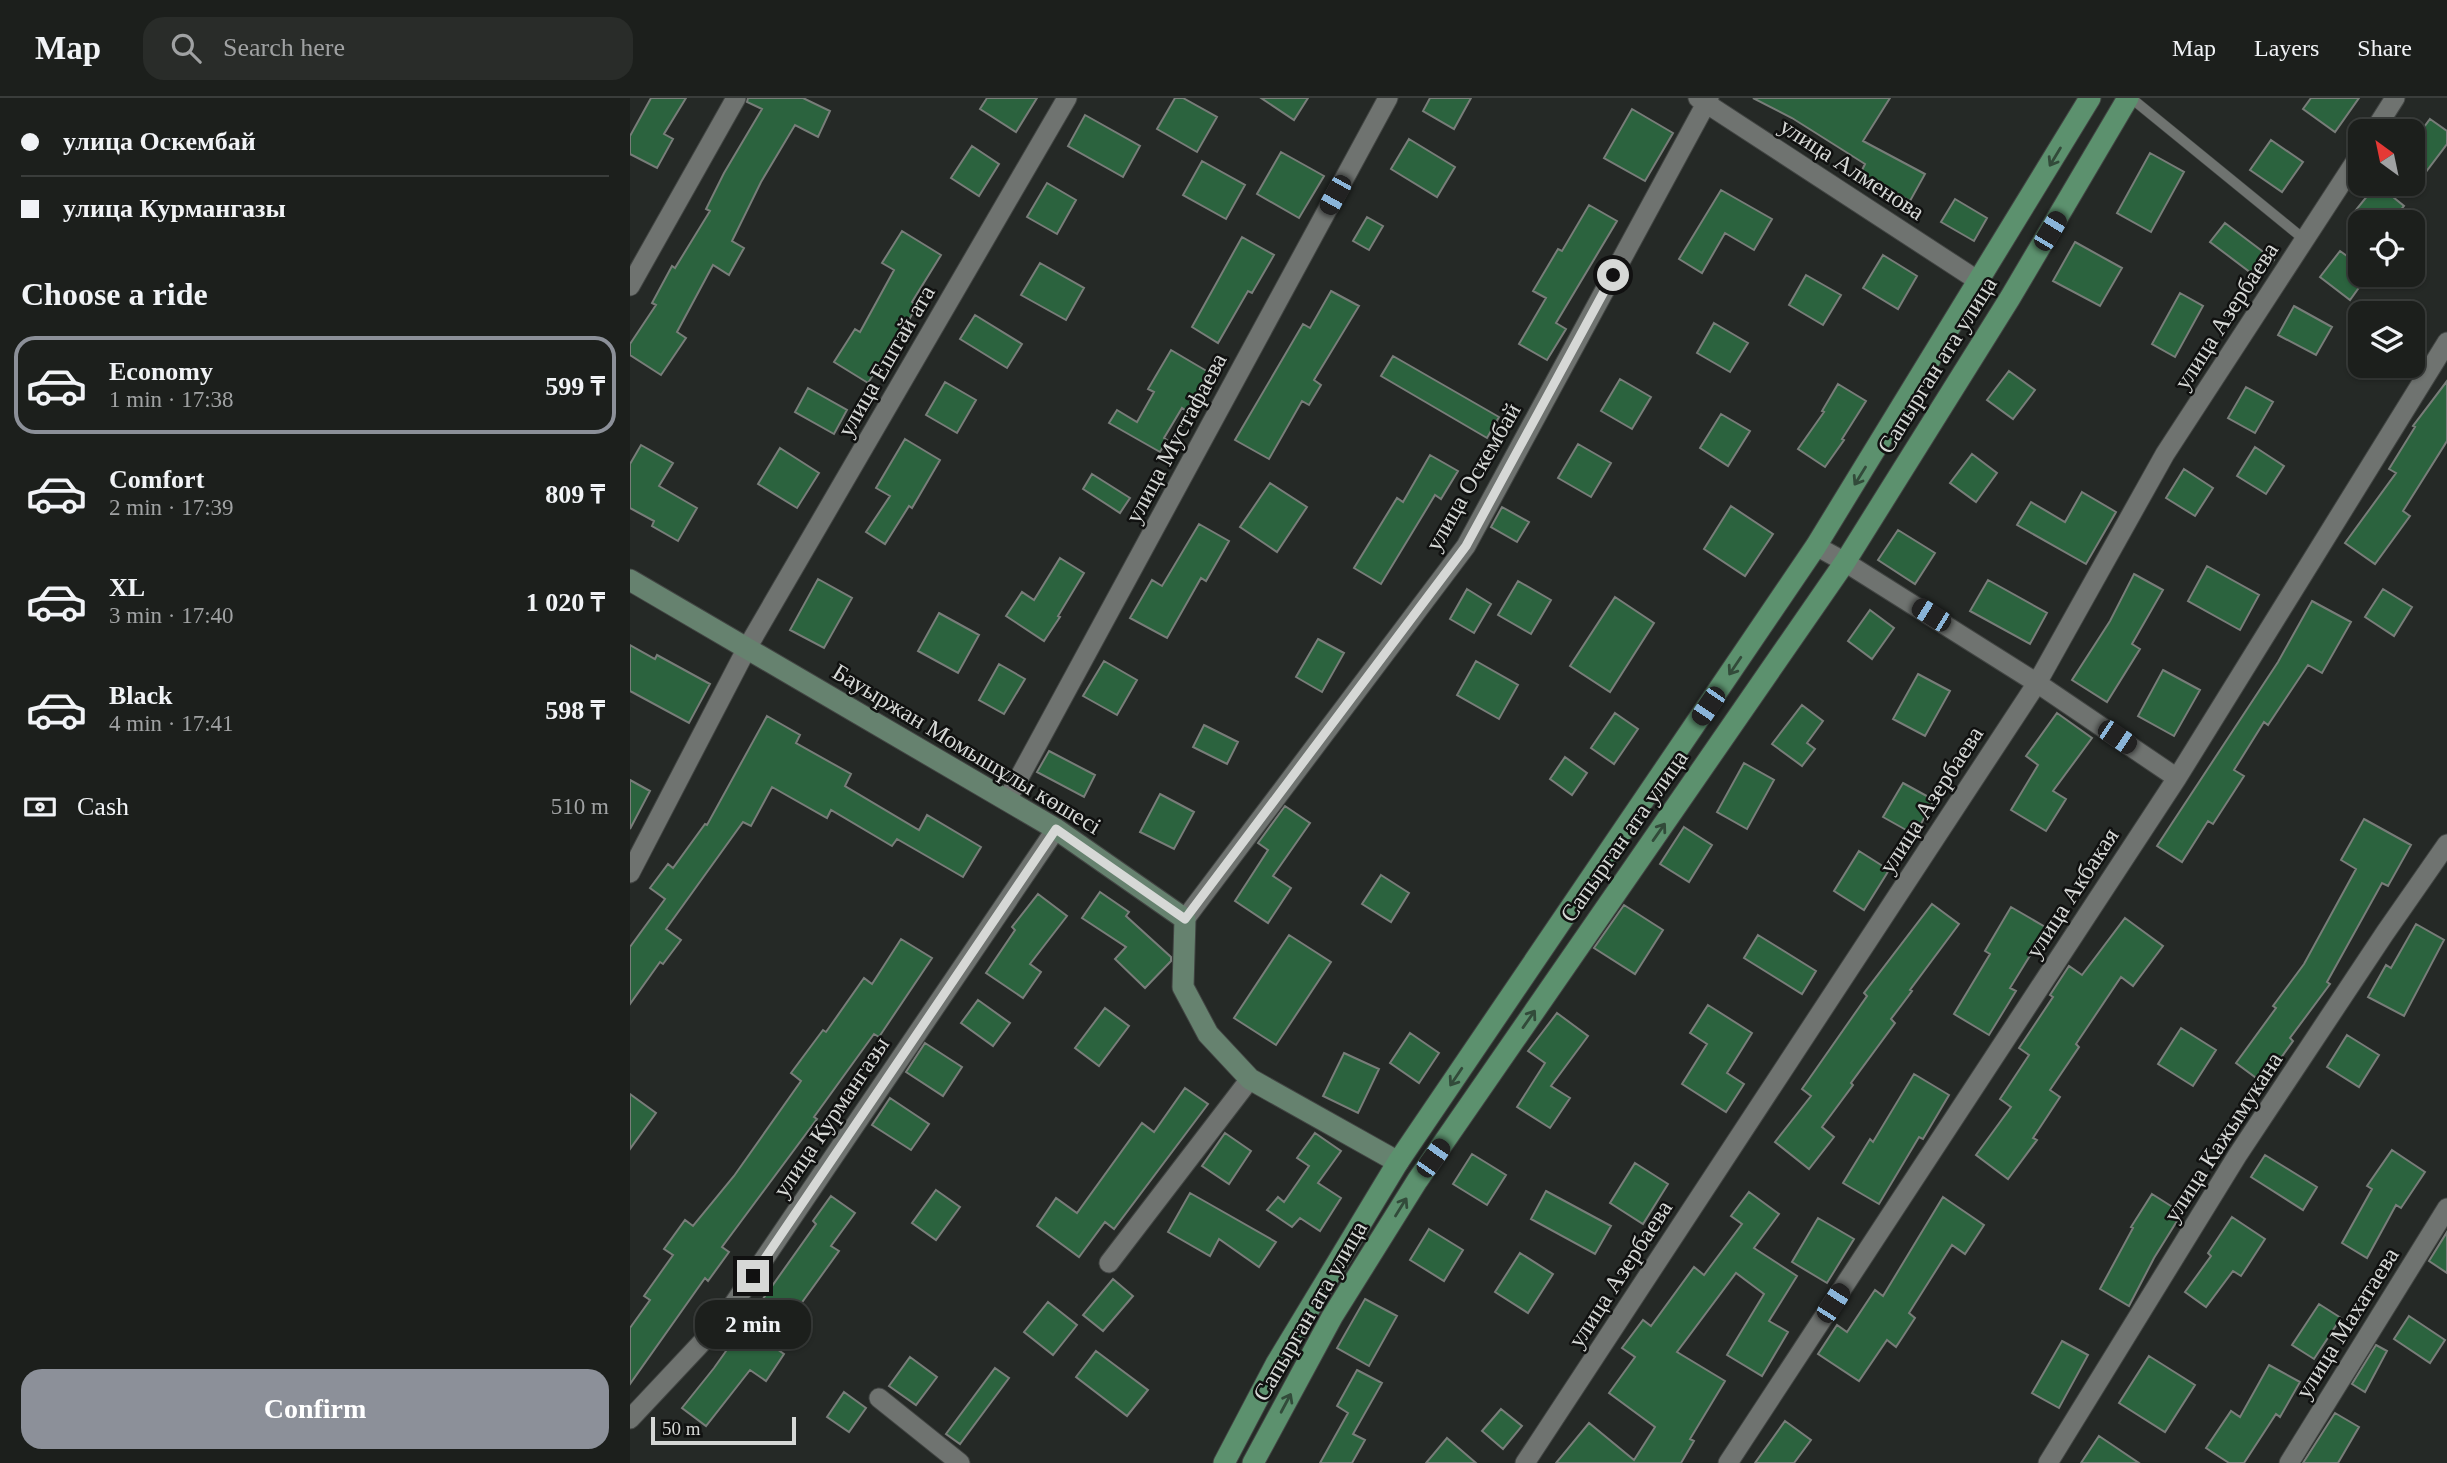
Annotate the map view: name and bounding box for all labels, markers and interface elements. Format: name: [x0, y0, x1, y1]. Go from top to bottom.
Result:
search box: [143, 17, 633, 80]
icon: search: [167, 29, 205, 67]
text: Map: [35, 30, 101, 66]
text: Search here: [223, 33, 345, 62]
text: Map: [2172, 35, 2216, 61]
text: Layers: [2254, 35, 2319, 61]
text: Share: [2357, 35, 2412, 61]
street label: улица Алменова: [1775, 113, 1929, 226]
north arrow: [2348, 119, 2426, 196]
map controls: [2348, 119, 2425, 378]
text: улица Оскембай: [63, 127, 256, 156]
one-way arrow: [2048, 146, 2062, 166]
car: [1316, 172, 1355, 218]
text: улица Курмангазы: [63, 194, 286, 223]
car: [2031, 208, 2070, 254]
button: locate: [2348, 210, 2425, 287]
street label: улица Азербаева: [2169, 237, 2283, 394]
route start: [1597, 259, 1629, 291]
street label: Сапырган ата улица: [1872, 272, 2002, 458]
text: Choose a ride: [21, 276, 208, 312]
street label: улица Ештай ата: [832, 281, 940, 441]
button: layers: [2348, 301, 2425, 378]
street label: улица Мустафаева: [1120, 348, 1232, 527]
icon: car: [25, 354, 88, 417]
text: Economy: [109, 357, 213, 386]
text: 599 ₸: [545, 372, 605, 401]
text: 1 min · 17:38: [109, 387, 234, 412]
street label: улица Оскембай: [1420, 399, 1526, 555]
icon: car: [25, 462, 88, 525]
text: Comfort: [109, 465, 204, 494]
one-way arrow: [1852, 466, 1867, 485]
text: 809 ₸: [545, 480, 605, 509]
text: 2 min · 17:39: [109, 495, 234, 520]
icon: car: [25, 570, 88, 633]
text: XL: [109, 573, 145, 602]
text: 1 020 ₸: [526, 588, 605, 617]
car: [1908, 595, 1955, 635]
text: 3 min · 17:40: [109, 603, 234, 628]
one-way arrow: [1728, 656, 1742, 675]
street label: Бауыржан Момышұлы көшесі: [828, 658, 1106, 840]
icon: car: [25, 678, 88, 741]
text: Black: [109, 681, 173, 710]
car: [1688, 683, 1729, 729]
text: 598 ₸: [545, 696, 605, 725]
text: 4 min · 17:41: [109, 711, 234, 736]
car: [2094, 717, 2141, 757]
street label: улица Азербаева: [1874, 721, 1988, 878]
street label: Сапырган ата улица: [1555, 745, 1693, 927]
icon: cash: [21, 788, 59, 826]
text: Cash: [77, 792, 129, 821]
text: 510 m: [551, 794, 609, 819]
one-way arrow: [1652, 823, 1666, 842]
street label: улица Акбакая: [2020, 823, 2124, 963]
one-way arrow: [1522, 1010, 1536, 1029]
street label: улица Курмангазы: [768, 1032, 894, 1202]
street label: улица Кажымукана: [2158, 1047, 2288, 1227]
one-way arrow: [1449, 1067, 1463, 1087]
car: [1413, 1135, 1454, 1181]
street label: улица Азербаева: [1563, 1195, 1677, 1352]
one-way arrow: [1394, 1198, 1409, 1217]
street label: Сапырган ата улица: [1248, 1216, 1372, 1406]
street label: улица Махатаева: [2290, 1243, 2404, 1403]
route end: [737, 1260, 769, 1292]
car: [1813, 1280, 1854, 1326]
callout: 2 min: [695, 1300, 811, 1350]
text: 2 min: [725, 1312, 781, 1337]
button: Confirm: [21, 1369, 609, 1449]
one-way arrow: [1280, 1393, 1293, 1414]
scale bar: [651, 1414, 796, 1446]
text: 50 m: [662, 1418, 701, 1439]

